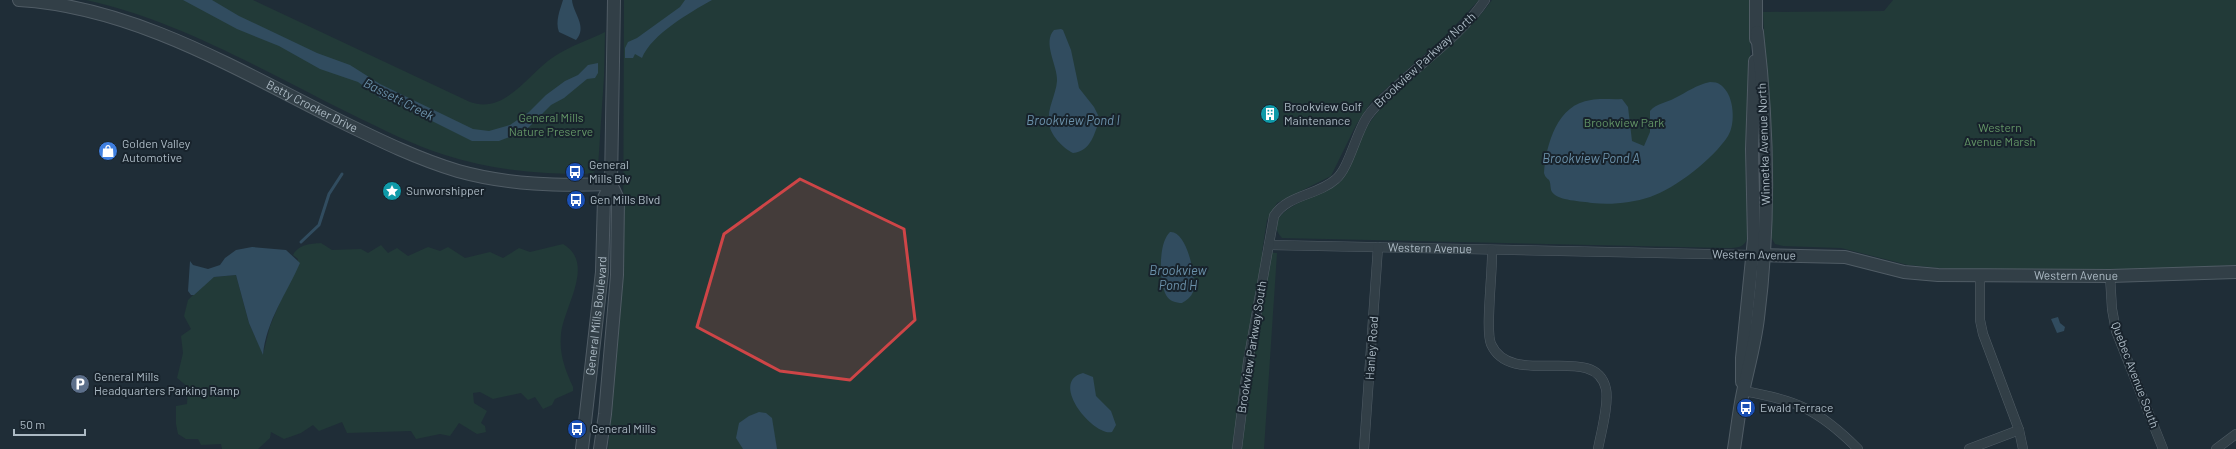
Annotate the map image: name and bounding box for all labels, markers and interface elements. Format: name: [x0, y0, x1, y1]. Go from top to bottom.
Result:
street label: Brookview Parkway North: [1371, 9, 1478, 110]
water label: Bassett Creek: [361, 74, 437, 124]
street label: Betty Crocker Drive: [264, 77, 360, 135]
street label: Winnetka Avenue North: [1754, 83, 1772, 205]
place label: Brookview Golf Maintenance: [1284, 99, 1362, 127]
building icon: Brookview Golf Maintenance: [1259, 103, 1281, 125]
park label: General Mills Nature Preserve: [509, 110, 593, 138]
water label: Brookview Pond I: [1026, 112, 1120, 128]
park label: Brookview Park: [1584, 115, 1664, 129]
park label: Western Avenue Marsh: [1964, 120, 2036, 148]
place label: Golden Valley Automotive: [122, 136, 191, 164]
shop icon: Golden Valley Automotive: [97, 140, 119, 162]
water label: Brookview Pond A: [1542, 150, 1640, 166]
place label: General Mills Blv: [589, 157, 631, 185]
bus stop icon: General Mills Blv: [564, 161, 586, 183]
place icon: Sunworshipper: [381, 180, 403, 202]
place label: Sunworshipper: [406, 183, 485, 197]
bus stop icon: Gen Mills Blvd: [565, 189, 587, 211]
place label: Gen Mills Blvd: [590, 192, 660, 206]
street label: Western Avenue: [1388, 239, 1472, 255]
street label: Western Avenue: [1712, 246, 1796, 262]
street label: General Mills Boulevard: [582, 256, 608, 376]
water label: Brookview Pond H: [1149, 262, 1208, 293]
street label: Western Avenue: [2034, 268, 2118, 282]
street label: Brookview Parkway South: [1234, 280, 1268, 414]
street label: Hanley Road: [1362, 316, 1380, 380]
street label: Quebec Avenue South: [2109, 320, 2163, 430]
place label: General Mills Headquarters Parking Ramp: [94, 369, 240, 397]
parking icon: General Mills Headquarters Parking Ramp: [69, 373, 91, 395]
bus stop icon: Ewald Terrace: [1735, 397, 1757, 419]
place label: Ewald Terrace: [1760, 400, 1833, 414]
scale bar: [14, 411, 85, 437]
text: 50 m: [20, 417, 45, 431]
bus stop icon: General Mills: [566, 418, 588, 440]
place label: General Mills: [591, 421, 656, 435]

